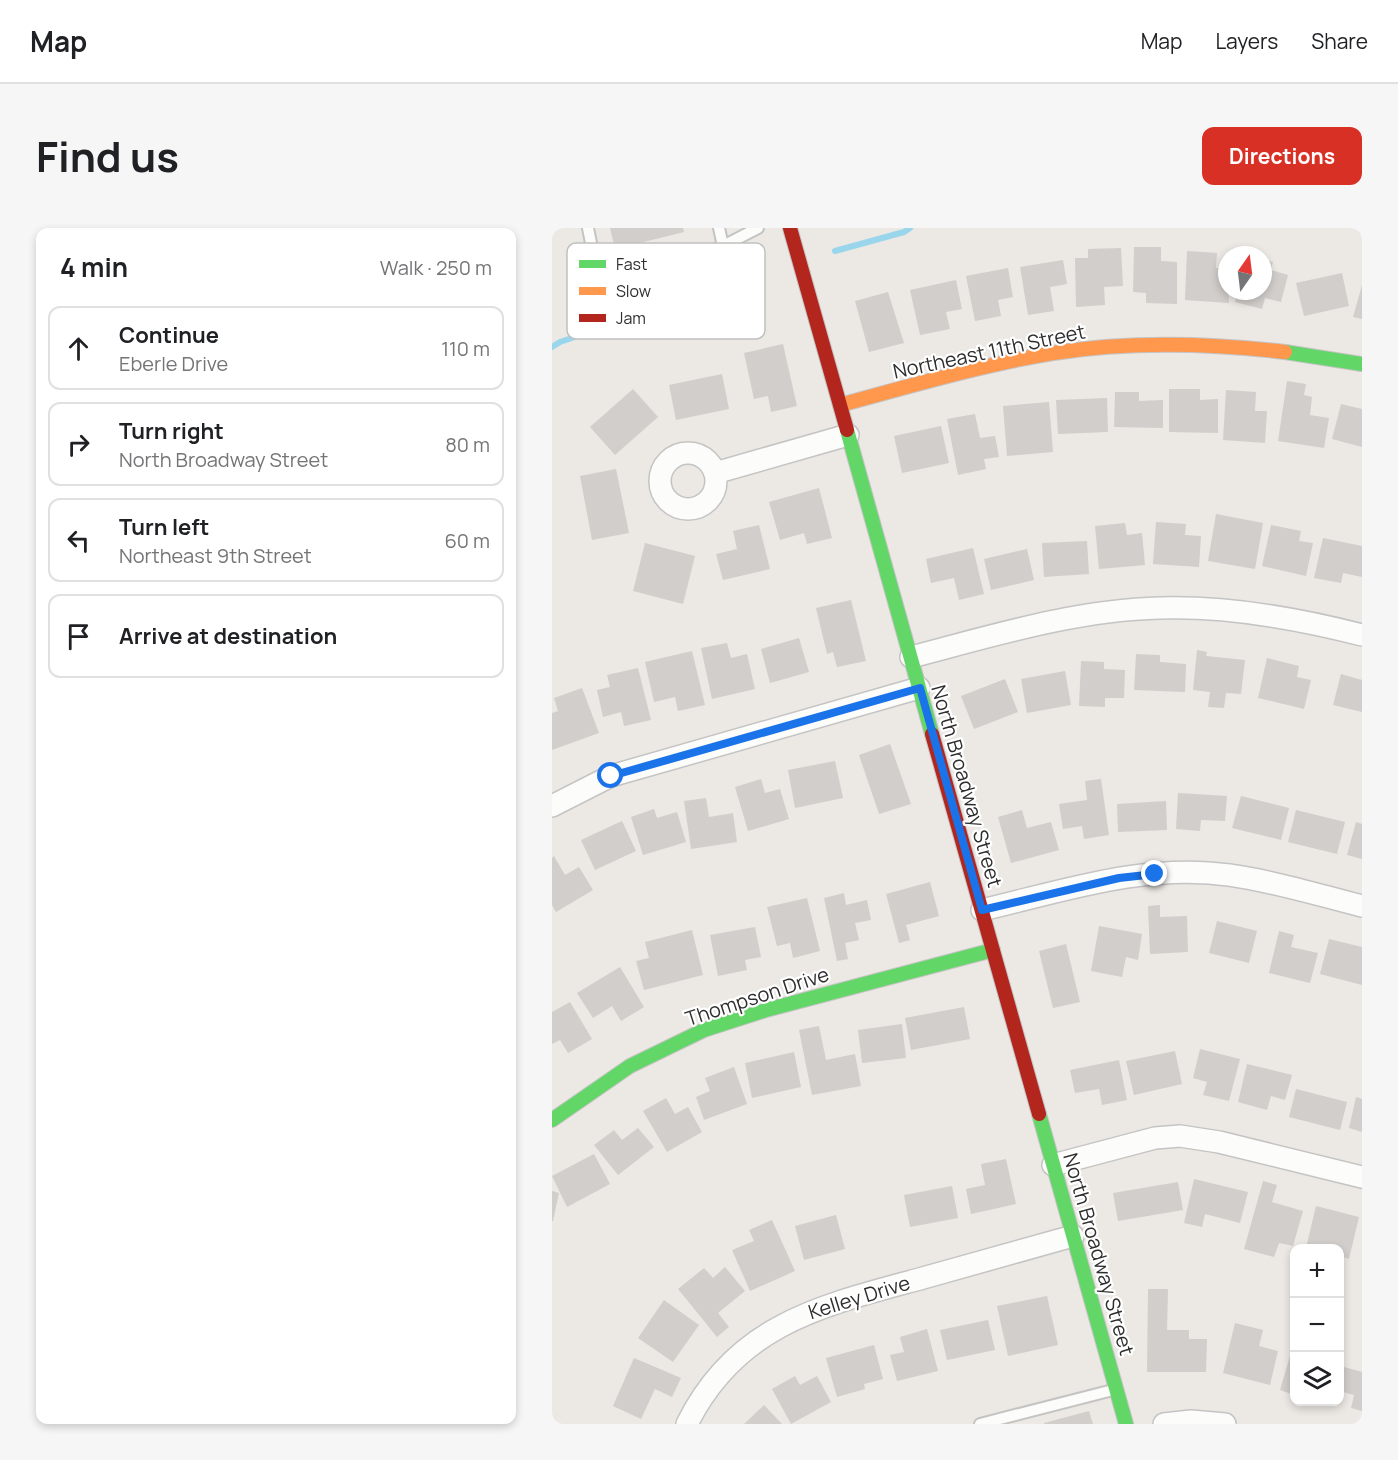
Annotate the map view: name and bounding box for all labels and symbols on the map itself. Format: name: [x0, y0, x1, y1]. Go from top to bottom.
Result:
legend: [567, 243, 765, 339]
north arrow: [1218, 246, 1272, 300]
text: Fast: [616, 253, 647, 275]
text: Slow: [616, 280, 651, 302]
text: Jam: [616, 307, 646, 329]
street label: Northeast 11th Street: [890, 317, 1088, 385]
street label: North Broadway Street: [925, 682, 1009, 890]
route start: [597, 762, 623, 788]
route end: [1141, 860, 1167, 886]
street label: Thompson Drive: [682, 960, 832, 1032]
street label: North Broadway Street: [1057, 1150, 1141, 1358]
street label: Kelley Drive: [805, 1269, 913, 1325]

